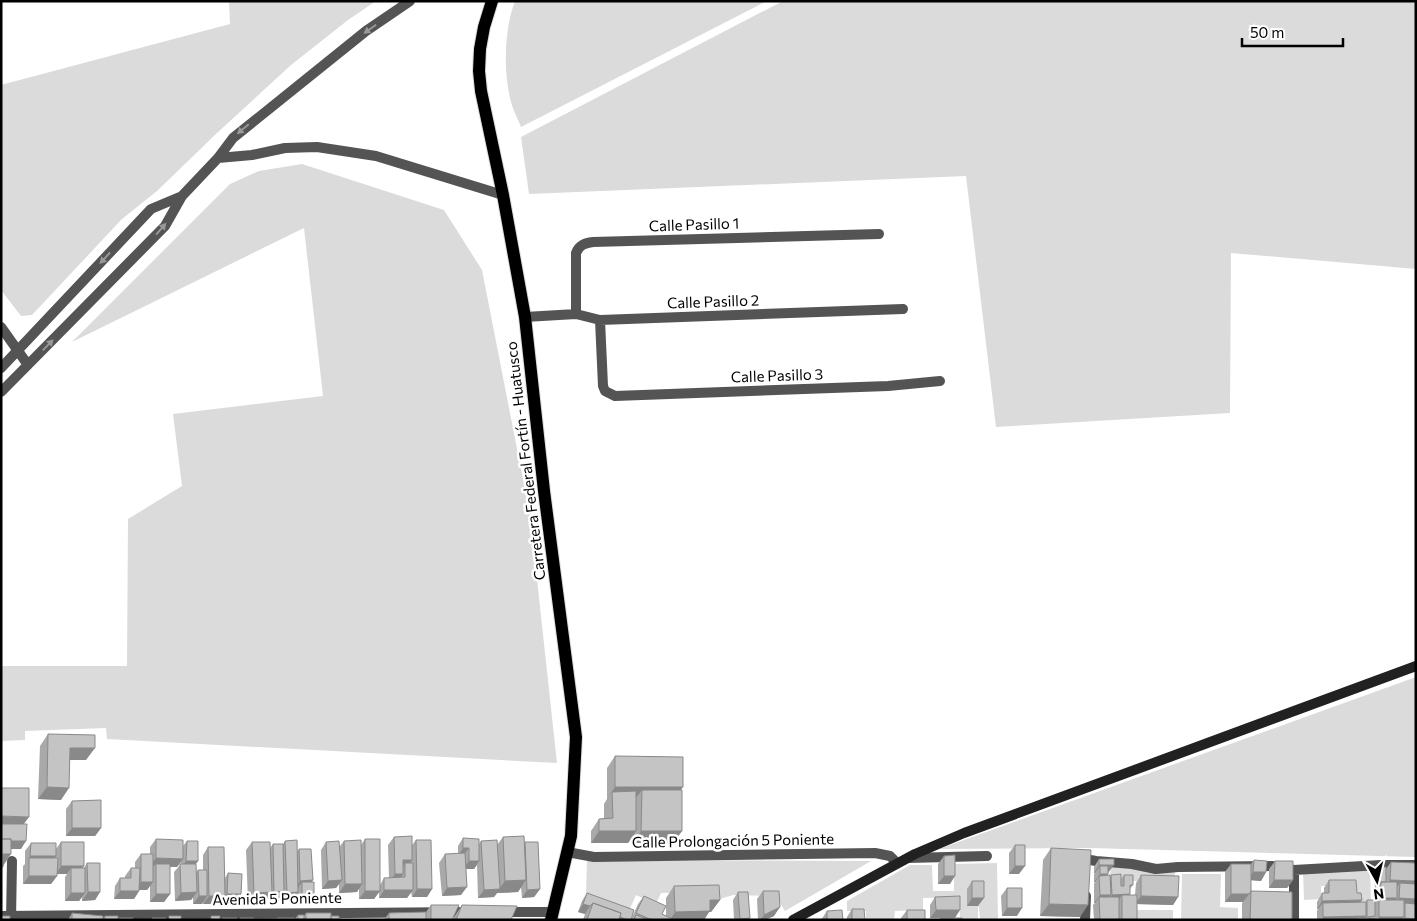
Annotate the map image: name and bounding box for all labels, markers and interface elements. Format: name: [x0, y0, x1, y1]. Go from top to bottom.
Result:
scale bar: [1242, 15, 1343, 47]
text: 50 m: [1250, 23, 1284, 41]
one-way arrow: [363, 24, 377, 34]
one-way arrow: [236, 124, 249, 135]
street label: Calle Pasillo 1: [649, 213, 739, 235]
one-way arrow: [155, 223, 167, 235]
one-way arrow: [99, 251, 111, 263]
street label: Calle Pasillo 2: [667, 290, 759, 312]
one-way arrow: [42, 339, 54, 351]
street label: Carretera Federal Fortín - Huatusco: [501, 341, 549, 581]
street label: Calle Pasillo 3: [730, 364, 824, 386]
street label: Calle Prolongación 5 Poniente: [632, 829, 834, 851]
north arrow: [1352, 856, 1402, 906]
text: N: [1372, 885, 1385, 904]
street label: Avenida 5 Poniente: [212, 888, 342, 908]

